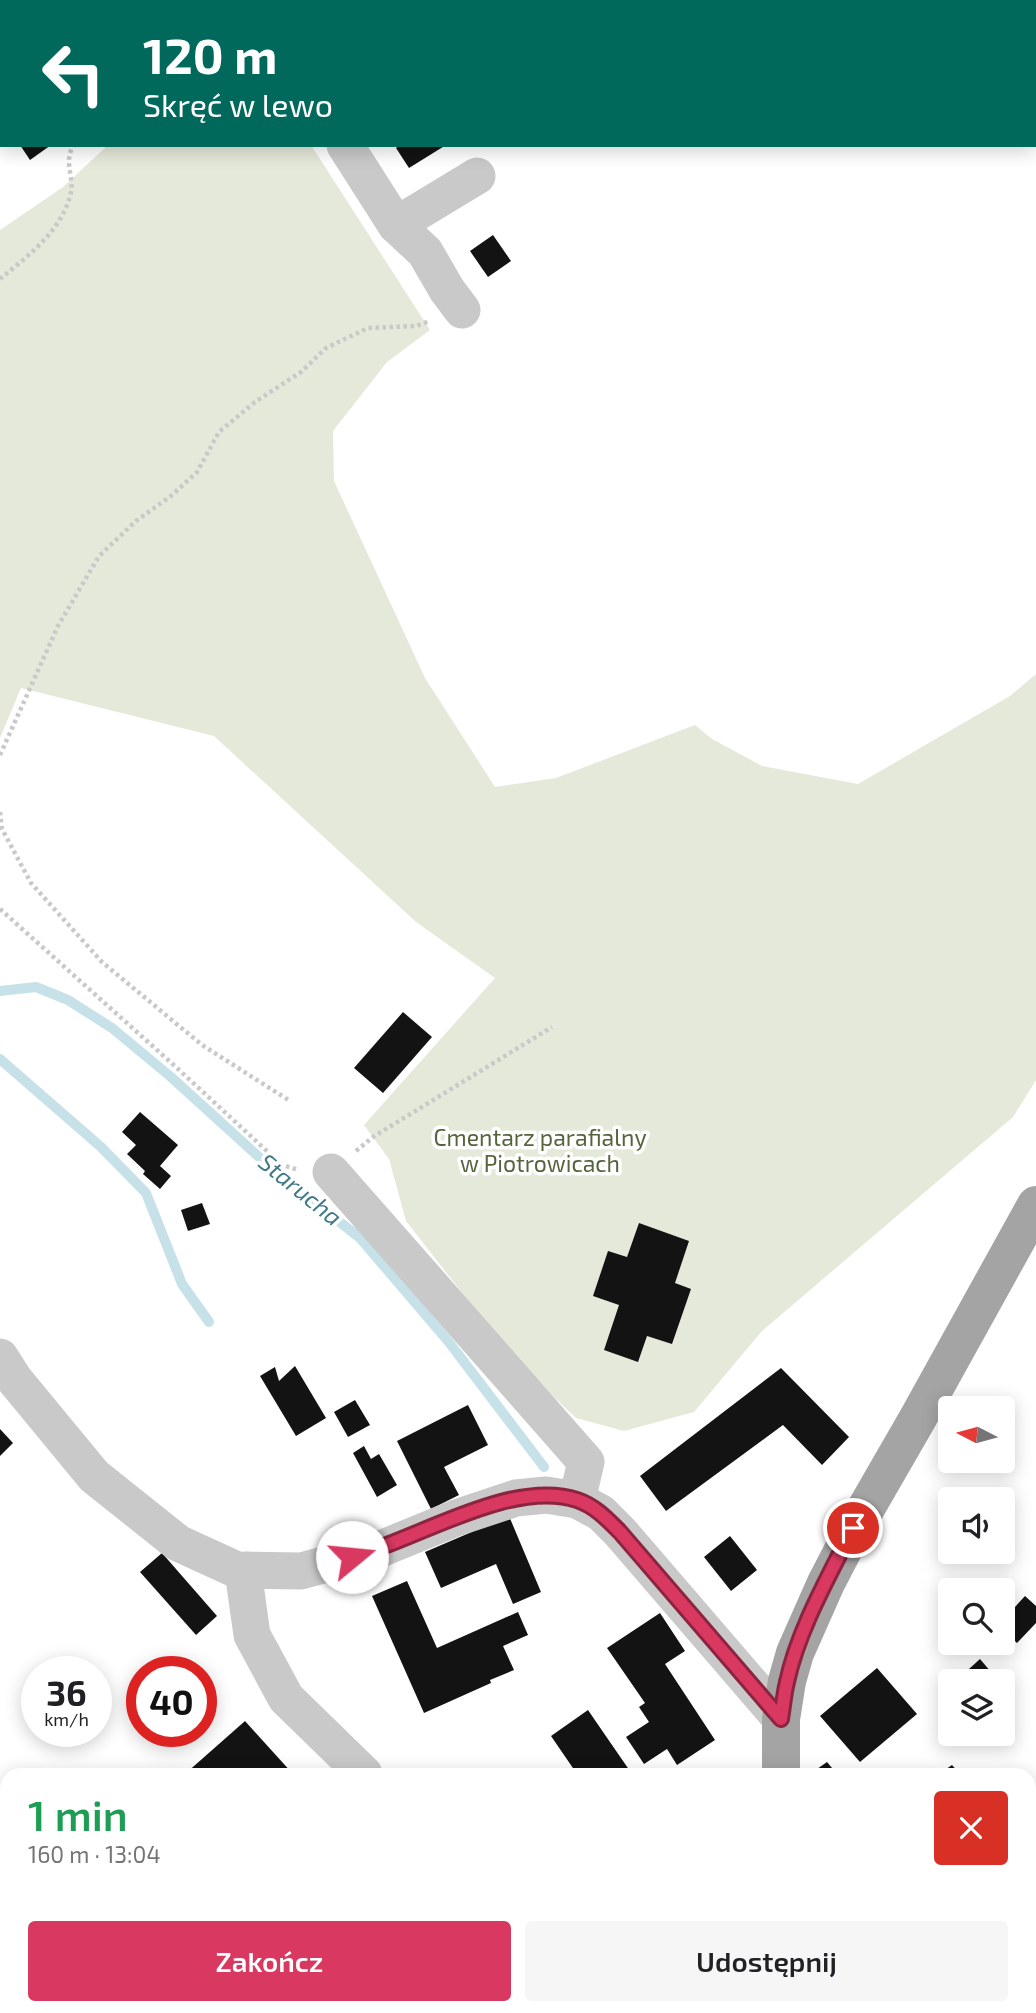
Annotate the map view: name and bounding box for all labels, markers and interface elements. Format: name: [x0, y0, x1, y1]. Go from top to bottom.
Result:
text: 120 m: [143, 25, 277, 84]
icon: left: [28, 28, 119, 119]
text: Skręć w lewo: [143, 85, 333, 123]
park label: Cmentarz parafialny w Piotrowicach: [433, 1123, 647, 1177]
water label: Starucha: [254, 1147, 348, 1231]
north arrow: [938, 1396, 1015, 1474]
map controls: [938, 1396, 1015, 1746]
button: sound: [938, 1487, 1015, 1564]
pin: [823, 1498, 883, 1558]
icon: arrive: [834, 1509, 872, 1547]
position arrow: [315, 1520, 389, 1594]
button: search: [938, 1578, 1015, 1655]
speed limit sign: 40: [126, 1656, 217, 1747]
button: layers: [938, 1669, 1015, 1746]
text: 36: [46, 1671, 87, 1713]
text: km/h: [44, 1708, 89, 1730]
text: 1 min: [28, 1789, 128, 1839]
button: close: [934, 1791, 1008, 1865]
text: 160 m · 13:04: [28, 1840, 161, 1868]
button: Zakończ: [28, 1921, 511, 2001]
button: Udostępnij: [525, 1921, 1008, 2001]

